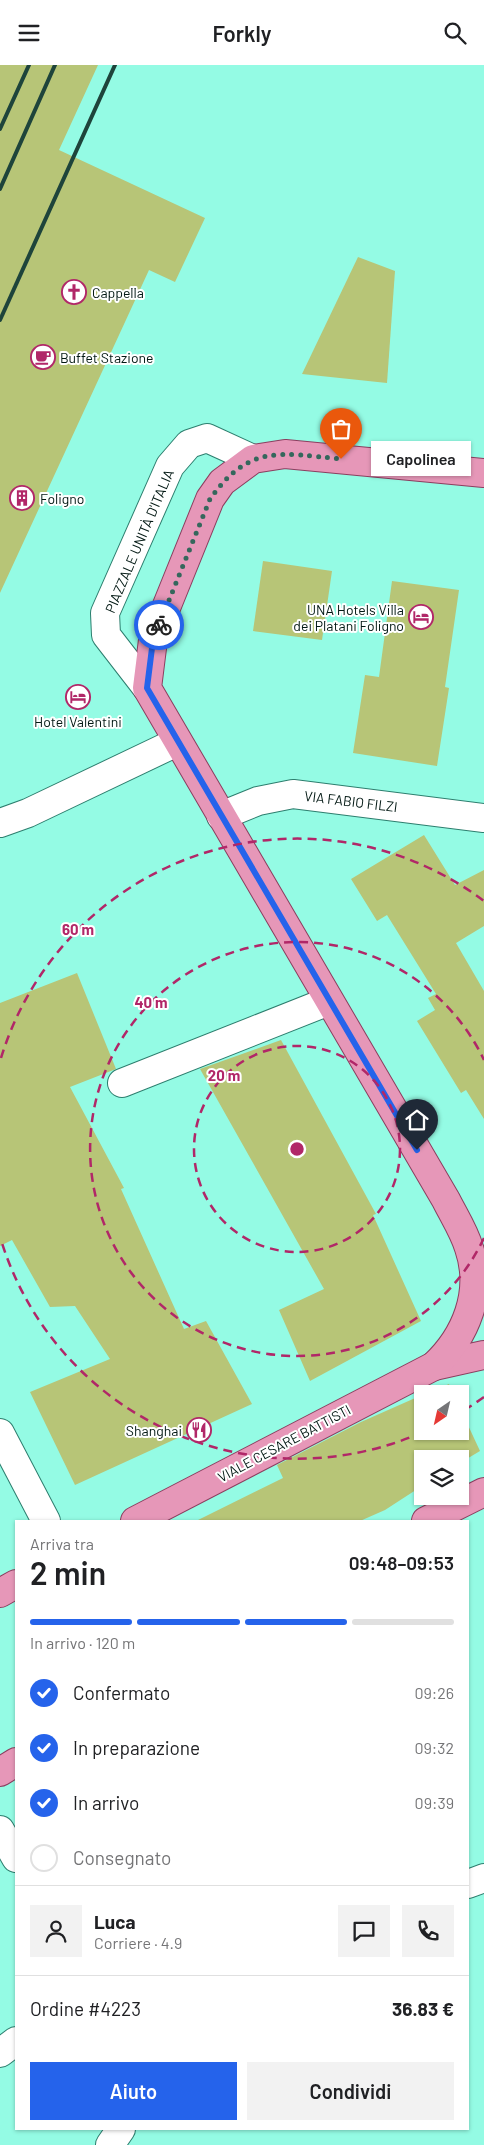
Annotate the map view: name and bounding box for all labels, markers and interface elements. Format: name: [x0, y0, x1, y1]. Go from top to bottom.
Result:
icon: menu: [15, 19, 43, 47]
icon: search: [441, 19, 469, 47]
text: Forkly: [212, 20, 272, 46]
church icon: Cappella: [61, 279, 87, 305]
place label: Cappella: [92, 284, 144, 301]
cafe icon: Buffet Stazione: [30, 344, 56, 370]
place label: Buffet Stazione: [60, 349, 153, 366]
pin: [320, 408, 362, 459]
icon: bag: [327, 415, 355, 443]
callout: Capolinea: [371, 441, 471, 477]
text: Capolinea: [386, 449, 456, 468]
street label: PIAZZALE UNITÀ D'ITALIA: [101, 466, 177, 615]
building icon: Foligno: [9, 485, 35, 511]
place label: Foligno: [40, 490, 84, 507]
courier: [134, 600, 184, 650]
place label: UNA Hotels Villa dei Platani Foligno: [293, 601, 404, 634]
hotel icon: UNA Hotels Villa dei Platani Foligno: [408, 604, 434, 630]
icon: bike: [145, 611, 173, 639]
hotel icon: Hotel Valentini: [65, 684, 91, 710]
place label: Hotel Valentini: [34, 713, 122, 730]
street label: VIA FABIO FILZI: [303, 787, 399, 815]
text: 60 m: [62, 920, 94, 938]
text: 40 m: [134, 993, 168, 1011]
text: 20 m: [208, 1066, 240, 1084]
pin: [396, 1099, 438, 1150]
icon: home: [403, 1106, 431, 1134]
centre of rings: [288, 1140, 306, 1158]
north arrow: [414, 1385, 469, 1440]
map controls: [414, 1385, 469, 1505]
street label: VIALE CESARE BATTISTI: [215, 1401, 353, 1485]
restaurant icon: Shanghai: [186, 1417, 212, 1443]
place label: Shanghai: [126, 1422, 182, 1439]
button: layers: [414, 1450, 469, 1505]
text: Arriva tra: [30, 1534, 94, 1553]
text: 09:48–09:53: [349, 1551, 454, 1574]
text: 2 min: [30, 1553, 106, 1591]
text: In arrivo · 120 m: [30, 1633, 135, 1652]
icon: check: [30, 1679, 58, 1707]
text: Confermato: [73, 1681, 170, 1704]
text: 09:26: [414, 1683, 454, 1702]
icon: check: [30, 1734, 58, 1762]
text: In preparazione: [73, 1736, 200, 1759]
text: 09:32: [414, 1738, 454, 1757]
icon: check: [30, 1789, 58, 1817]
text: In arrivo: [73, 1791, 139, 1814]
text: 09:39: [415, 1793, 454, 1812]
text: Consegnato: [73, 1846, 171, 1869]
button: person: [30, 1905, 82, 1957]
button: chat: [338, 1905, 390, 1957]
button: phone: [402, 1905, 454, 1957]
text: Luca: [94, 1910, 135, 1933]
text: Corriere · 4.9: [94, 1933, 182, 1952]
text: Ordine #4223: [30, 1997, 141, 2020]
text: 36.83 €: [392, 1997, 454, 2020]
button: Aiuto: [30, 2062, 237, 2120]
button: Condividi: [247, 2062, 454, 2120]

